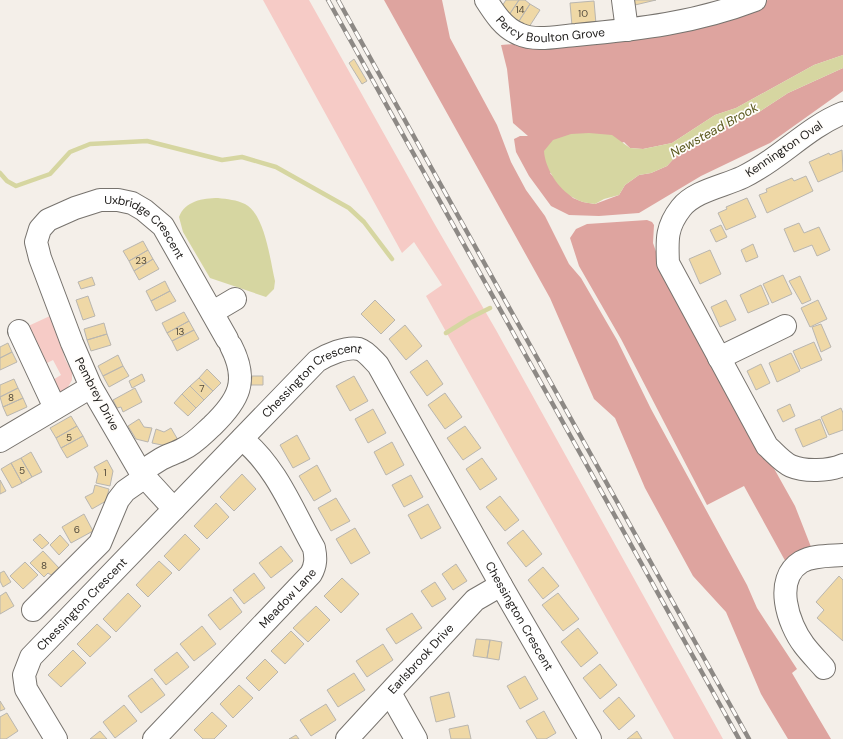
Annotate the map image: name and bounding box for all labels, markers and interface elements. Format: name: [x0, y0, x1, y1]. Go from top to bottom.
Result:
house number: 14: [515, 3, 525, 16]
house number: 10: [578, 7, 588, 20]
street label: Percy Boulton Grove: [492, 12, 606, 46]
water label: Newstead Brook: [667, 99, 761, 161]
street label: Kennington Oval: [742, 117, 826, 181]
street label: Uxbridge Crescent: [104, 192, 188, 262]
house number: 23: [135, 254, 147, 267]
house number: 13: [175, 325, 185, 338]
street label: Chessington Crescent: [258, 340, 365, 421]
street label: Pembrey Drive: [71, 355, 123, 434]
house number: 7: [199, 382, 205, 395]
house number: 8: [8, 391, 14, 404]
house number: 5: [66, 431, 72, 444]
house number: 5: [19, 464, 25, 477]
house number: 1: [103, 466, 107, 479]
house number: 6: [74, 523, 80, 536]
street label: Chessington Crescent: [33, 554, 131, 654]
house number: 8: [41, 559, 47, 572]
street label: Chessington Crescent: [481, 559, 557, 674]
street label: Meadow Lane: [255, 566, 320, 632]
street label: Earlsbrook Drive: [384, 620, 457, 697]

